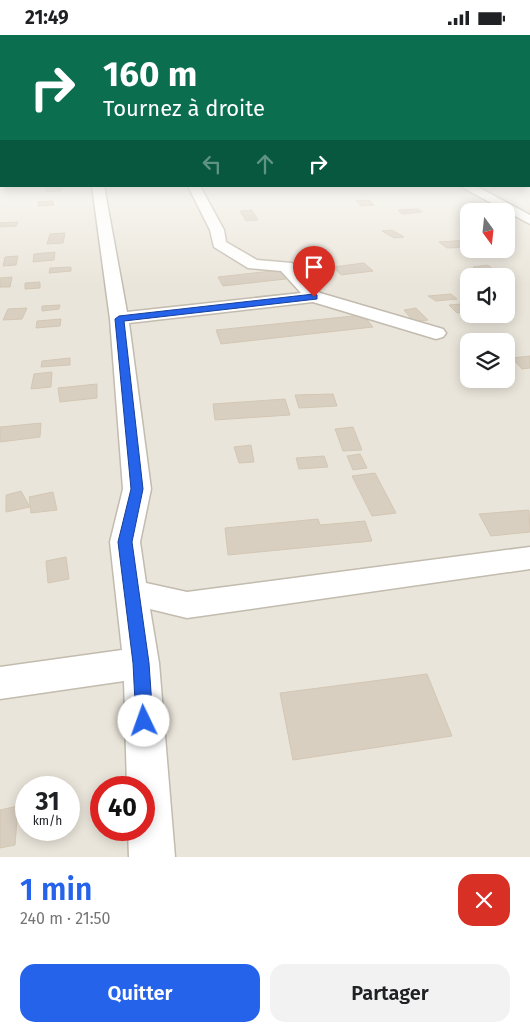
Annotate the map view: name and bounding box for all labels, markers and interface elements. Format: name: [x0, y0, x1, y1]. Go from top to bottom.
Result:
text: 21:49: [25, 6, 69, 29]
text: 160 m: [103, 53, 197, 95]
icon: right: [20, 55, 85, 120]
text: Tournez à droite: [103, 95, 265, 122]
icon: left: [198, 150, 226, 178]
icon: ahead: [251, 150, 279, 178]
icon: right: [304, 150, 332, 178]
north arrow: [460, 203, 515, 257]
map controls: [460, 203, 515, 388]
pin: [293, 246, 335, 297]
icon: arrive: [300, 253, 328, 281]
button: sound: [460, 268, 515, 323]
button: layers: [460, 333, 515, 388]
position arrow: [117, 694, 169, 746]
speed limit sign: 40: [90, 776, 155, 841]
text: 31: [35, 787, 60, 817]
text: km/h: [33, 814, 62, 828]
text: 1 min: [20, 872, 92, 908]
button: close: [458, 874, 510, 926]
text: 240 m · 21:50: [20, 909, 111, 928]
button: Quitter: [20, 964, 260, 1022]
button: Partager: [270, 964, 510, 1022]

